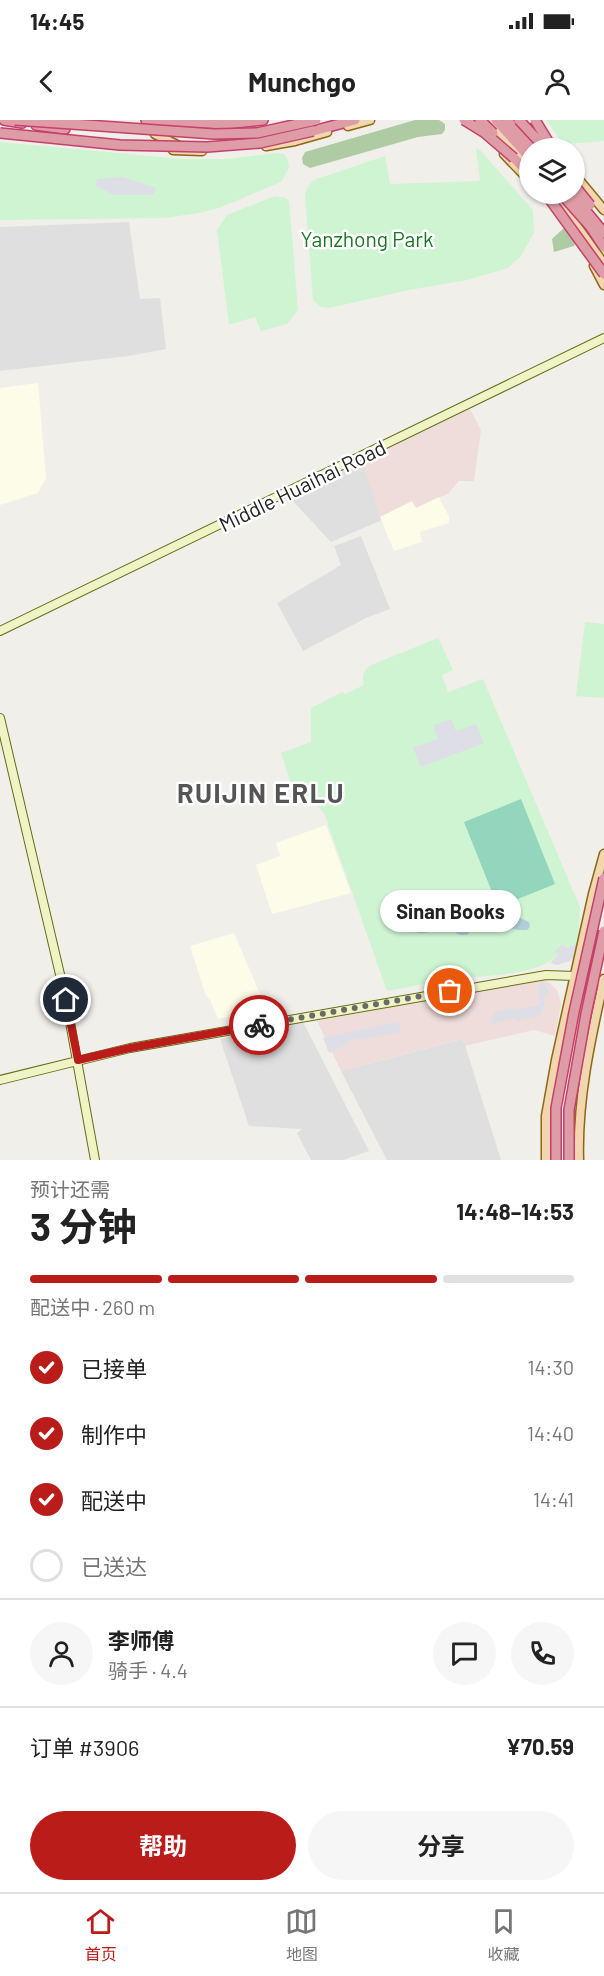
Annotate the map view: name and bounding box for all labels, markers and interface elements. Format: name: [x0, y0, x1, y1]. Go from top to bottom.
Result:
text: 14:45: [30, 8, 84, 34]
icon: back: [30, 65, 63, 98]
text: Munchgo: [248, 65, 356, 97]
icon: person: [541, 65, 574, 98]
map controls: [519, 138, 585, 204]
button: layers: [519, 138, 585, 204]
park label: Yanzhong Park: [301, 226, 434, 251]
street label: Middle Huaihai Road: [214, 434, 390, 536]
district label: RUIJIN ERLU: [177, 776, 345, 808]
callout: Sinan Books: [380, 889, 520, 931]
text: Sinan Books: [396, 899, 505, 923]
pin: [424, 965, 475, 1016]
pin: [40, 974, 91, 1025]
icon: bag: [433, 974, 466, 1007]
icon: home: [49, 983, 82, 1016]
courier: [229, 995, 289, 1055]
icon: bike: [243, 1009, 276, 1042]
text: 预计还需: [30, 1177, 110, 1201]
text: 14:48–14:53: [456, 1198, 574, 1224]
text: 3 分钟: [30, 1202, 137, 1249]
text: 配送中 · 260 m: [30, 1295, 155, 1319]
icon: check: [30, 1351, 63, 1384]
text: 已接单: [81, 1355, 147, 1381]
text: 14:30: [528, 1355, 574, 1379]
icon: check: [30, 1417, 63, 1450]
text: 制作中: [81, 1421, 147, 1447]
text: 14:40: [527, 1421, 574, 1445]
icon: check: [30, 1483, 63, 1516]
text: 配送中: [81, 1487, 147, 1513]
text: 14:41: [533, 1487, 574, 1511]
text: 已送达: [81, 1553, 147, 1579]
button: person: [30, 1622, 93, 1685]
button: chat: [433, 1622, 496, 1685]
button: phone: [511, 1622, 574, 1685]
text: 李师傅: [108, 1627, 174, 1653]
text: 骑手 · 4.4: [108, 1658, 188, 1682]
text: ¥70.59: [506, 1733, 574, 1759]
text: 订单 #3906: [30, 1734, 139, 1760]
button: 帮助: [30, 1811, 296, 1880]
button: 分享: [308, 1811, 574, 1880]
tab: 首页: [84, 1905, 117, 1965]
tab: 地图: [285, 1905, 318, 1965]
tab: 收藏: [487, 1905, 520, 1965]

